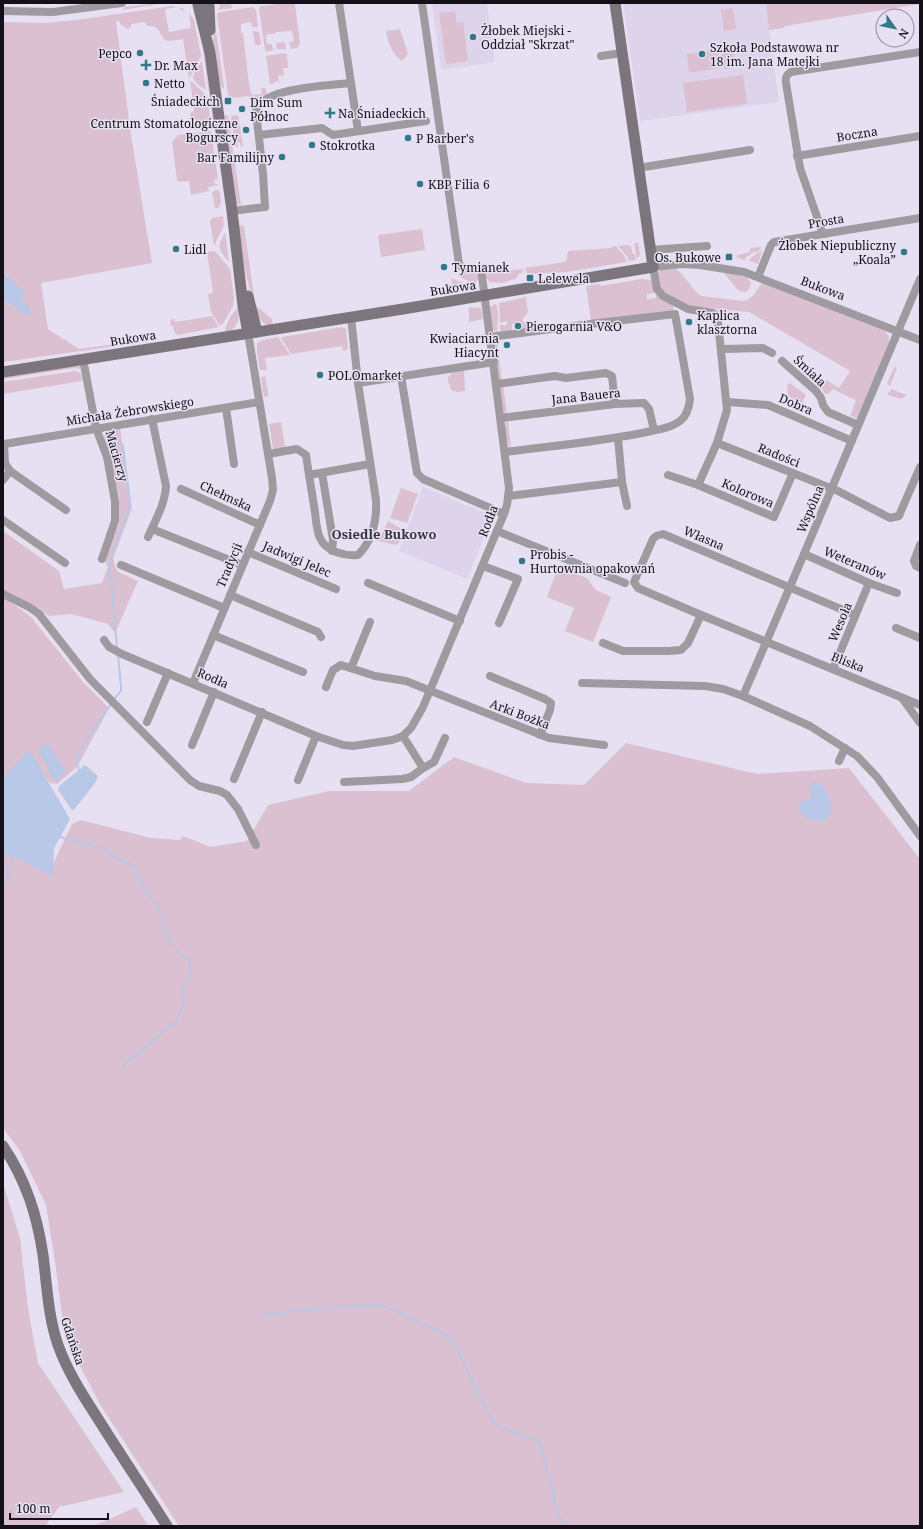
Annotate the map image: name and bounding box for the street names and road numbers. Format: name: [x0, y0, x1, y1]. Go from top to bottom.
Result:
street label: Boczna: [835, 122, 879, 146]
street label: Prosta: [807, 209, 846, 233]
street label: Bukowa: [798, 272, 848, 304]
street label: Bukowa: [429, 276, 477, 300]
street label: Bukowa: [109, 326, 157, 350]
street label: Śmiała: [790, 351, 830, 391]
street label: Jana Bauera: [550, 384, 622, 408]
street label: Dobra: [776, 389, 816, 419]
street label: Michała Żebrowskiego: [65, 393, 195, 429]
street label: Macierzy: [102, 428, 132, 484]
street label: Radości: [755, 439, 803, 471]
street label: Kolorowa: [719, 474, 777, 512]
street label: Chełmska: [197, 476, 255, 516]
street label: Wspólna: [792, 482, 828, 535]
street label: Rodła: [474, 502, 502, 539]
street label: Własna: [681, 522, 727, 554]
street label: Jadwigi Jelec: [259, 537, 334, 581]
street label: Tradycji: [212, 540, 246, 590]
street label: Weteranów: [821, 542, 889, 584]
street label: Wesoła: [824, 599, 856, 644]
street label: Bliska: [829, 648, 867, 676]
street label: Rodła: [195, 664, 232, 692]
street label: Arki Bożka: [488, 695, 553, 733]
street label: Gdańska: [57, 1315, 89, 1367]

